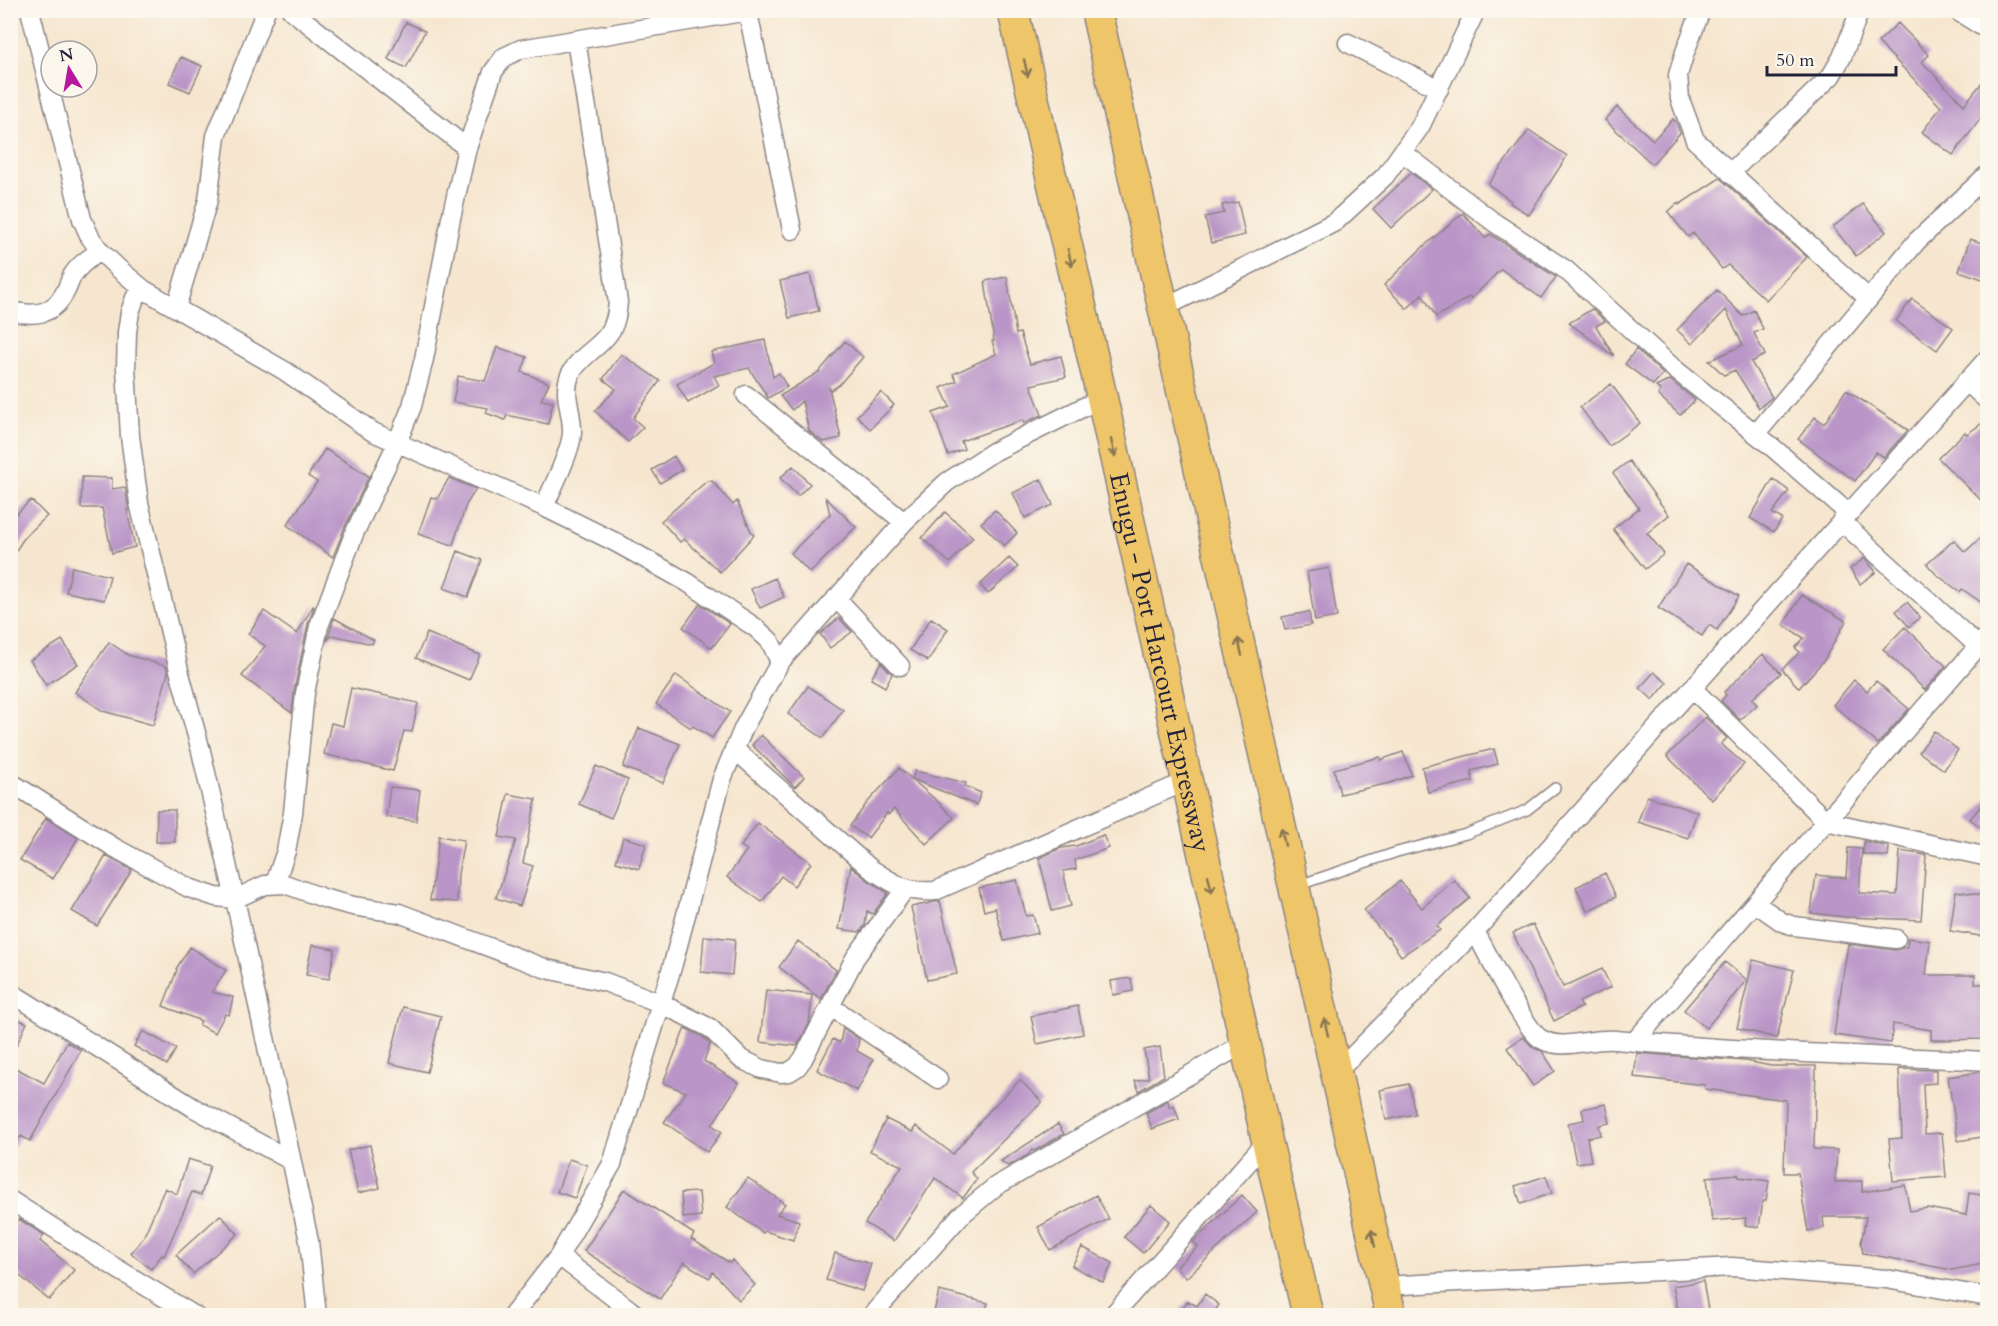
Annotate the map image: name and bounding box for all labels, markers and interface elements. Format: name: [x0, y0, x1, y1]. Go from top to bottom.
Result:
north arrow: [39, 39, 99, 99]
scale bar: [1767, 39, 1896, 77]
text: N: [57, 43, 75, 67]
text: 50 m: [1776, 48, 1815, 73]
one-way arrow: [1021, 58, 1033, 77]
one-way arrow: [1064, 248, 1076, 267]
one-way arrow: [1108, 438, 1119, 457]
street label: Enugu - Port Harcourt Expressway: [1102, 469, 1220, 856]
one-way arrow: [1233, 638, 1245, 657]
one-way arrow: [1276, 828, 1288, 847]
one-way arrow: [1205, 874, 1216, 893]
one-way arrow: [1320, 1018, 1331, 1037]
one-way arrow: [1367, 1229, 1378, 1248]

